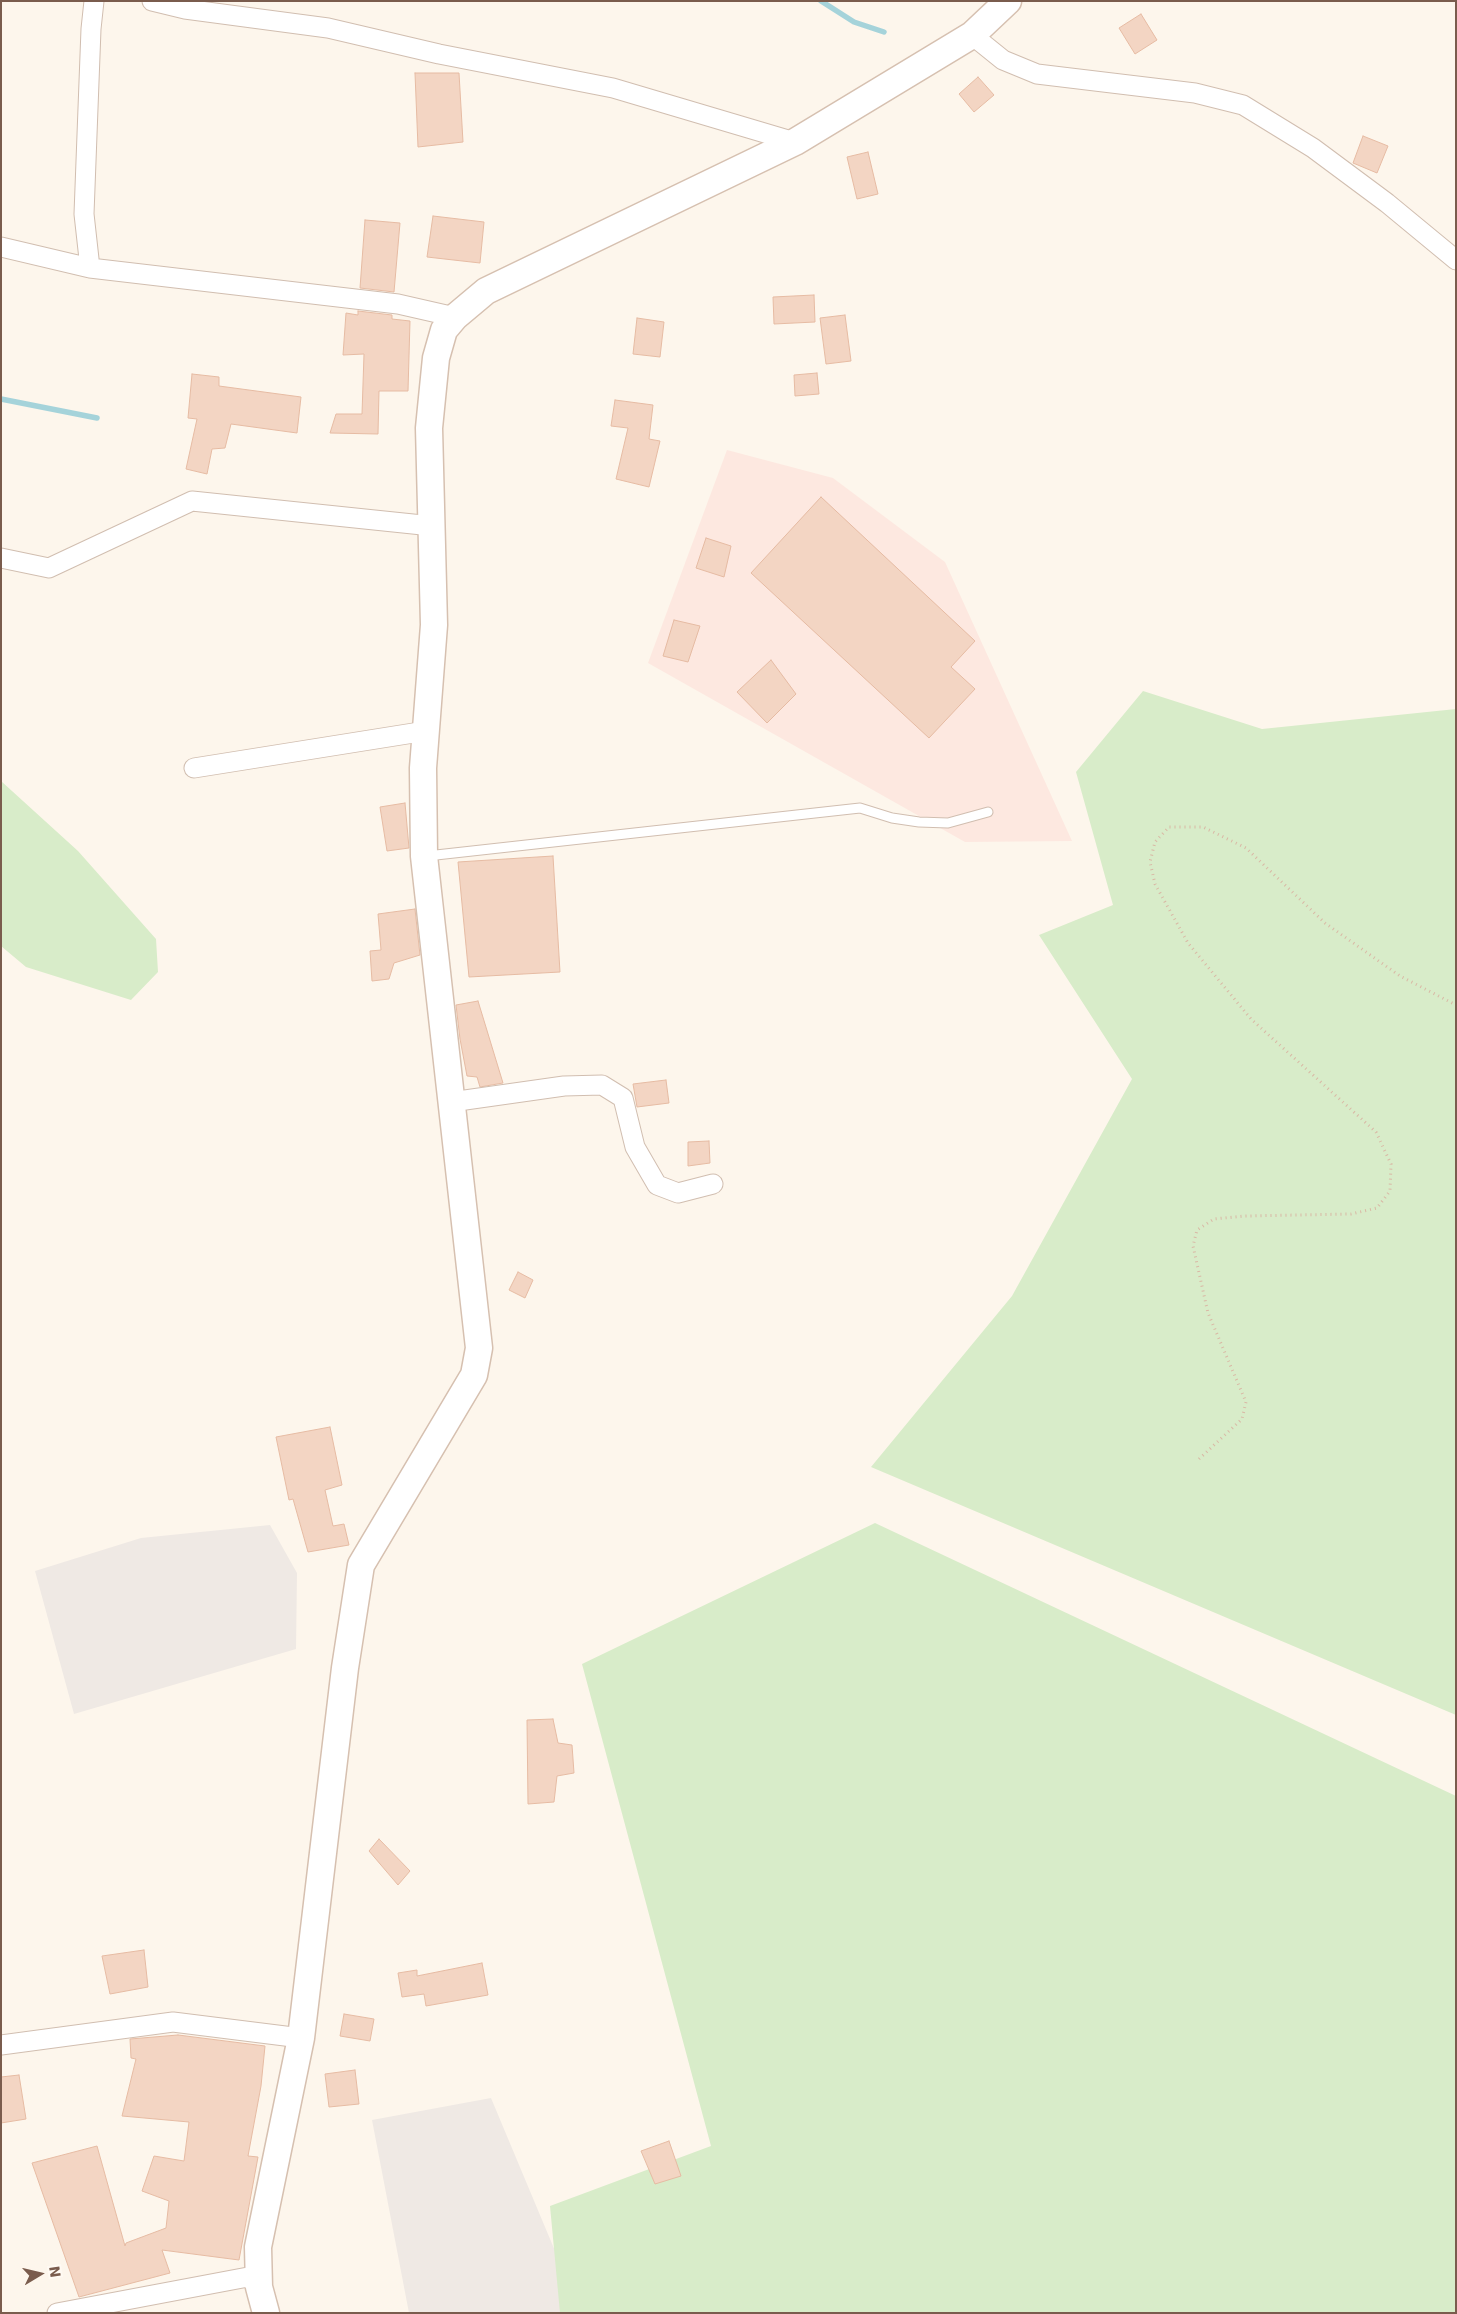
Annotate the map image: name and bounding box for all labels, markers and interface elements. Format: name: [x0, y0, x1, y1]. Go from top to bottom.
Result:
north arrow: [15, 2249, 65, 2299]
text: N: [46, 2265, 64, 2279]

